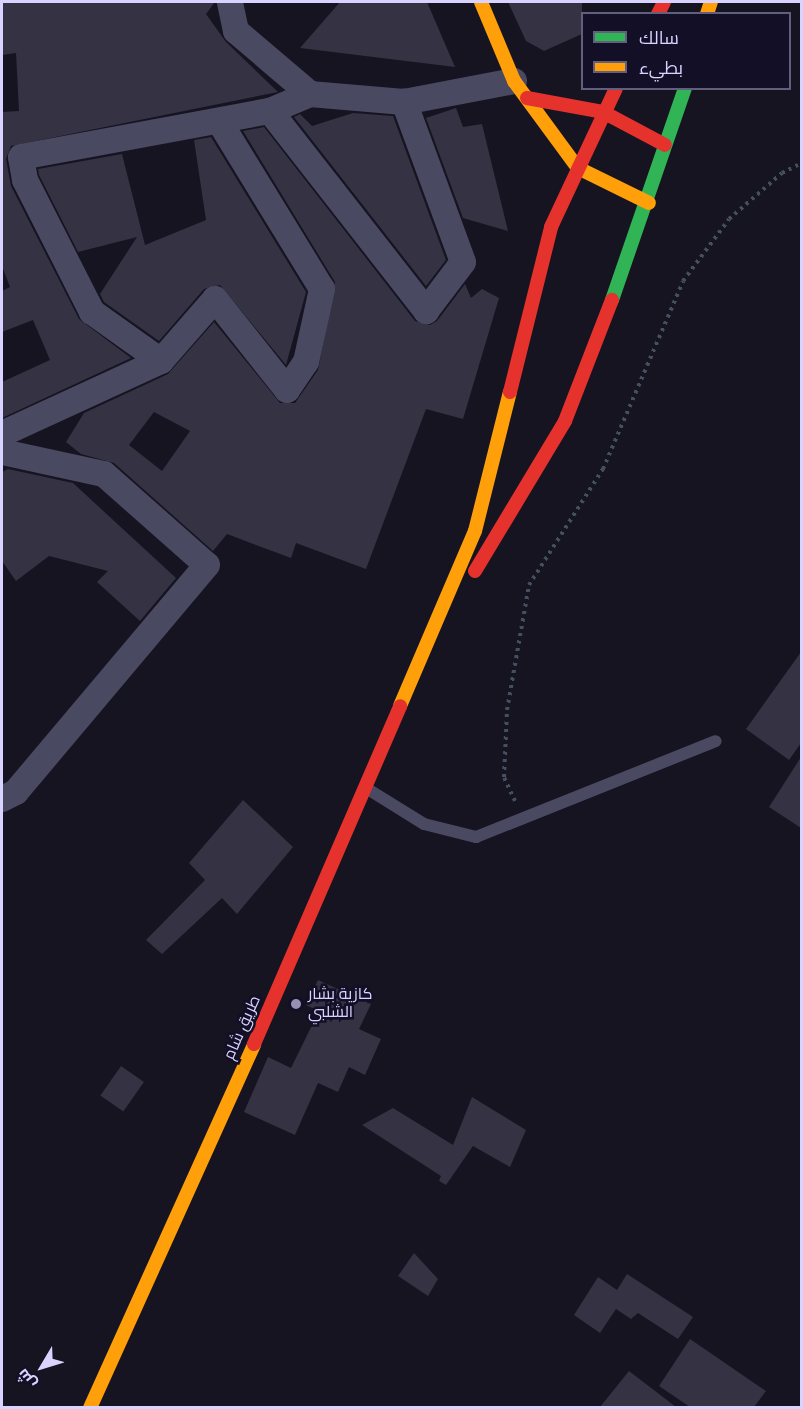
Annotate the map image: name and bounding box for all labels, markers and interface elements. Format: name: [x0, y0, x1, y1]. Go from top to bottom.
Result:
legend: [581, 12, 791, 90]
text: سالك: [639, 28, 679, 51]
text: بطيء: [639, 58, 683, 81]
place label: كازية بشار الشلبي: [308, 985, 372, 1023]
street label: طريق شام: [220, 993, 266, 1063]
marker: كازية بشار الشلبي: [289, 997, 303, 1011]
north arrow: [12, 1337, 72, 1397]
text: ش: [14, 1364, 42, 1392]

